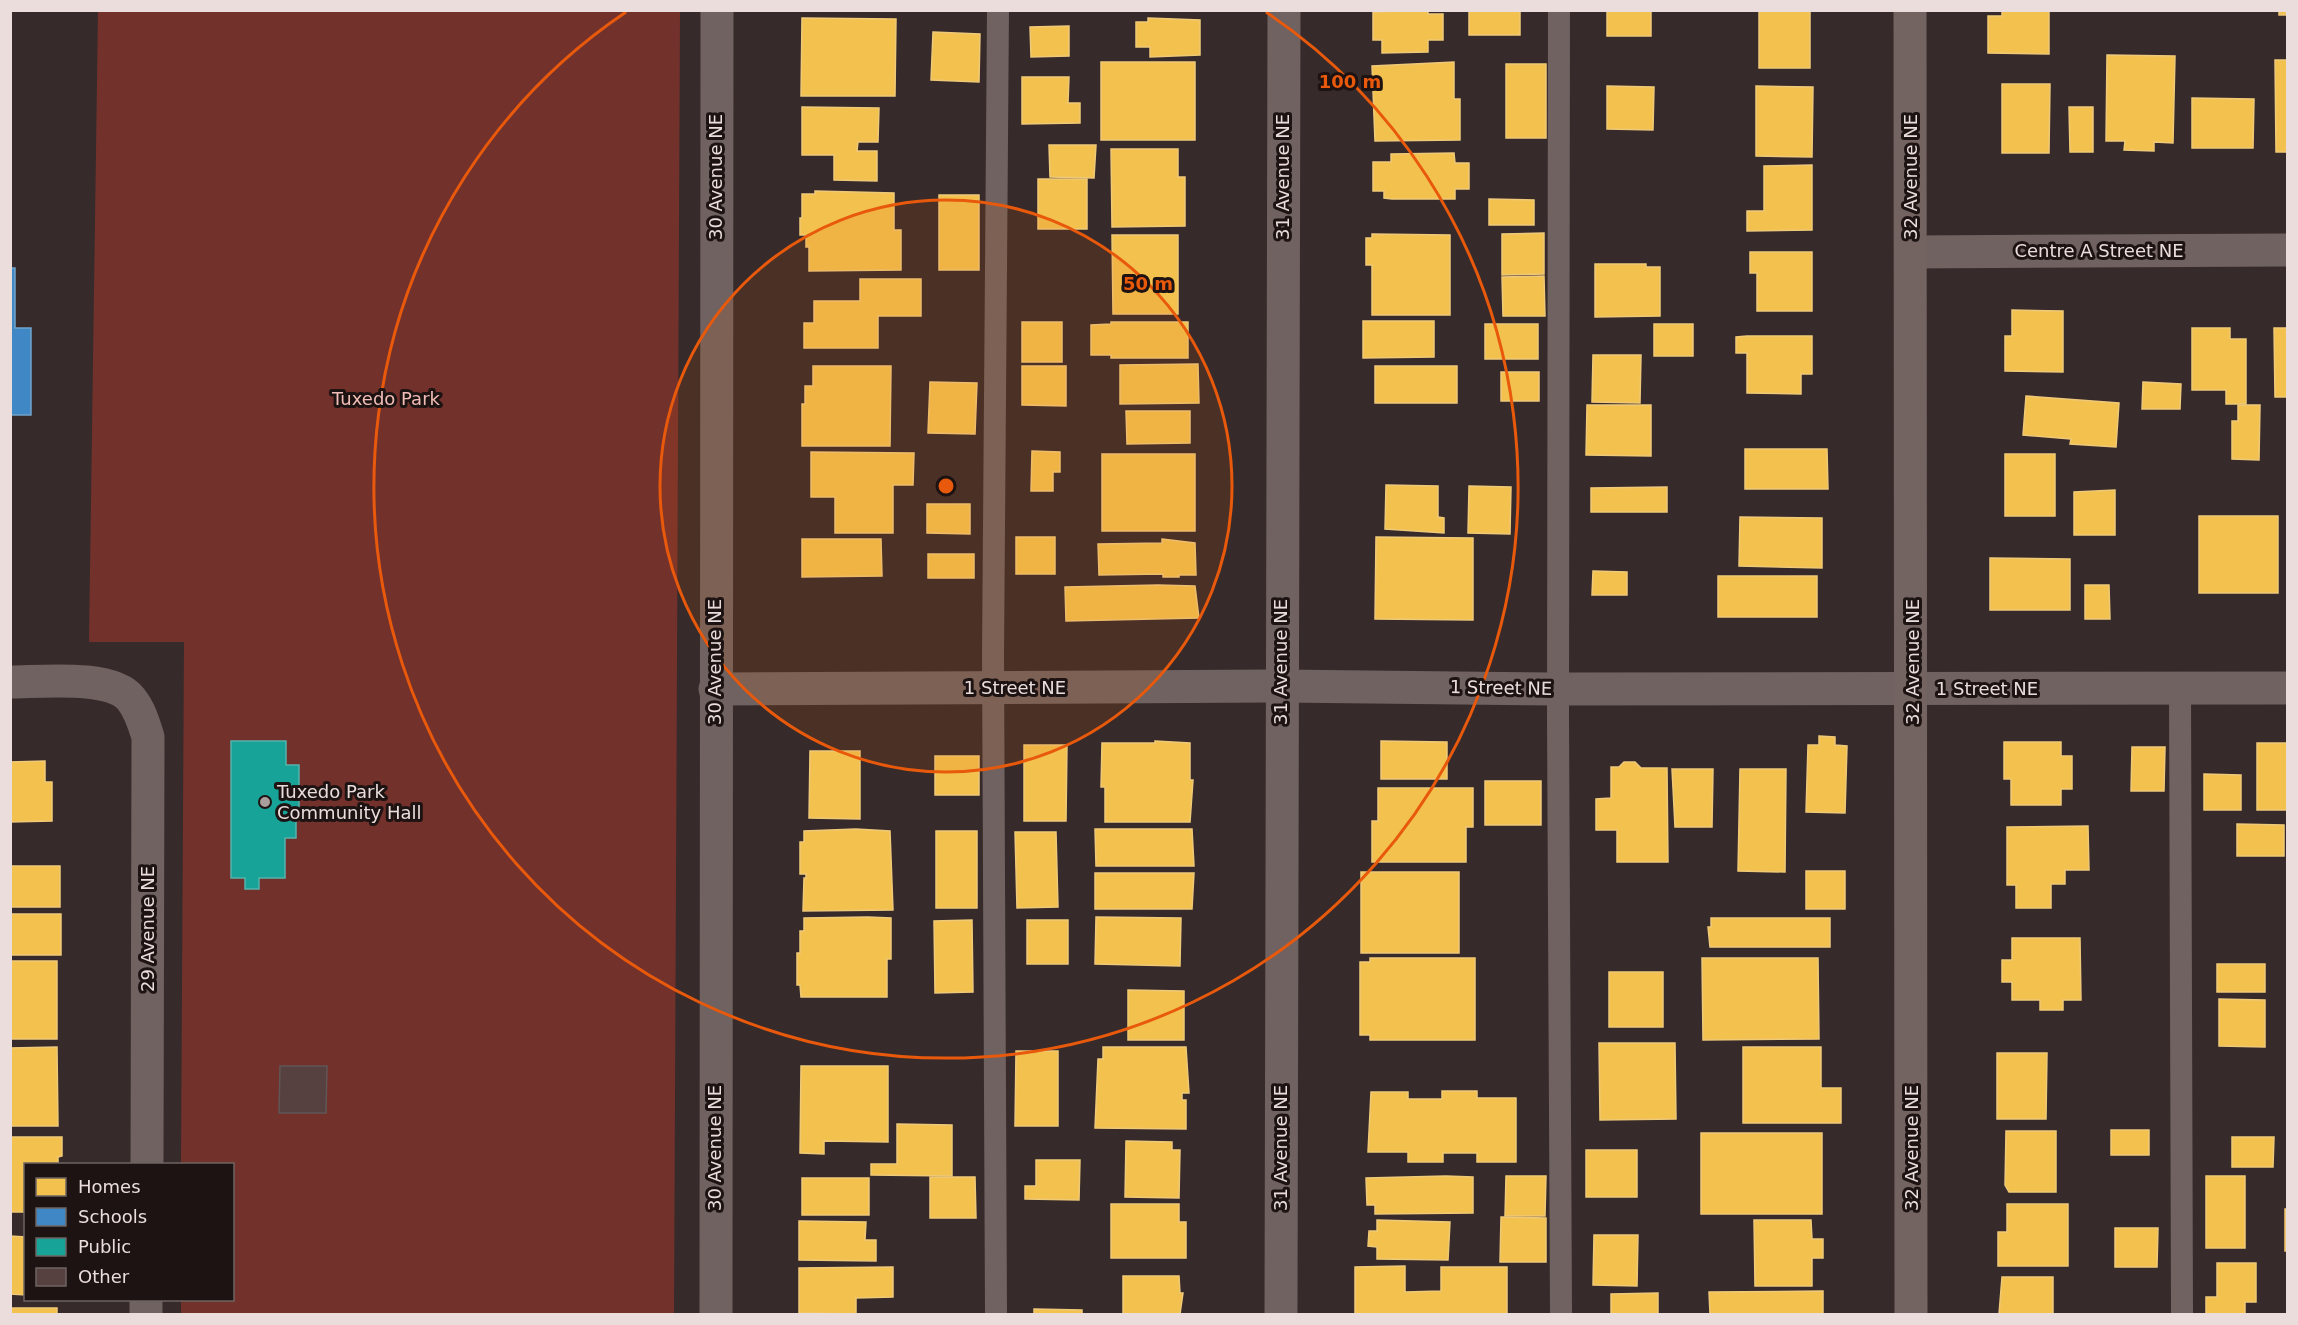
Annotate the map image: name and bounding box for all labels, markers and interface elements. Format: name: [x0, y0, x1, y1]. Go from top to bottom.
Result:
text: 100 m: [1319, 71, 1381, 92]
street label: 30 Avenue NE: [705, 114, 726, 240]
street label: 31 Avenue NE: [1272, 114, 1293, 240]
street label: 32 Avenue NE: [1900, 114, 1921, 240]
street label: Centre A Street NE: [2014, 240, 2184, 261]
text: 50 m: [1123, 273, 1173, 294]
park label: Tuxedo Park: [331, 388, 441, 409]
centre of rings: [936, 476, 956, 496]
street label: 30 Avenue NE: [704, 599, 725, 725]
street label: 31 Avenue NE: [1270, 599, 1291, 725]
street label: 32 Avenue NE: [1902, 599, 1923, 725]
street label: 1 Street NE: [1450, 676, 1552, 699]
street label: 1 Street NE: [964, 677, 1066, 698]
street label: 1 Street NE: [1936, 678, 2038, 699]
place label: Tuxedo Park Community Hall: [276, 781, 421, 823]
marker: Tuxedo Park Community Hall: [258, 795, 272, 809]
street label: 29 Avenue NE: [137, 866, 158, 992]
street label: 30 Avenue NE: [704, 1085, 725, 1211]
street label: 31 Avenue NE: [1270, 1085, 1291, 1211]
street label: 32 Avenue NE: [1901, 1085, 1922, 1211]
legend: [24, 1163, 234, 1301]
text: Homes: [78, 1176, 141, 1197]
text: Schools: [78, 1206, 147, 1227]
text: Public: [78, 1236, 131, 1257]
text: Other: [78, 1266, 130, 1287]

